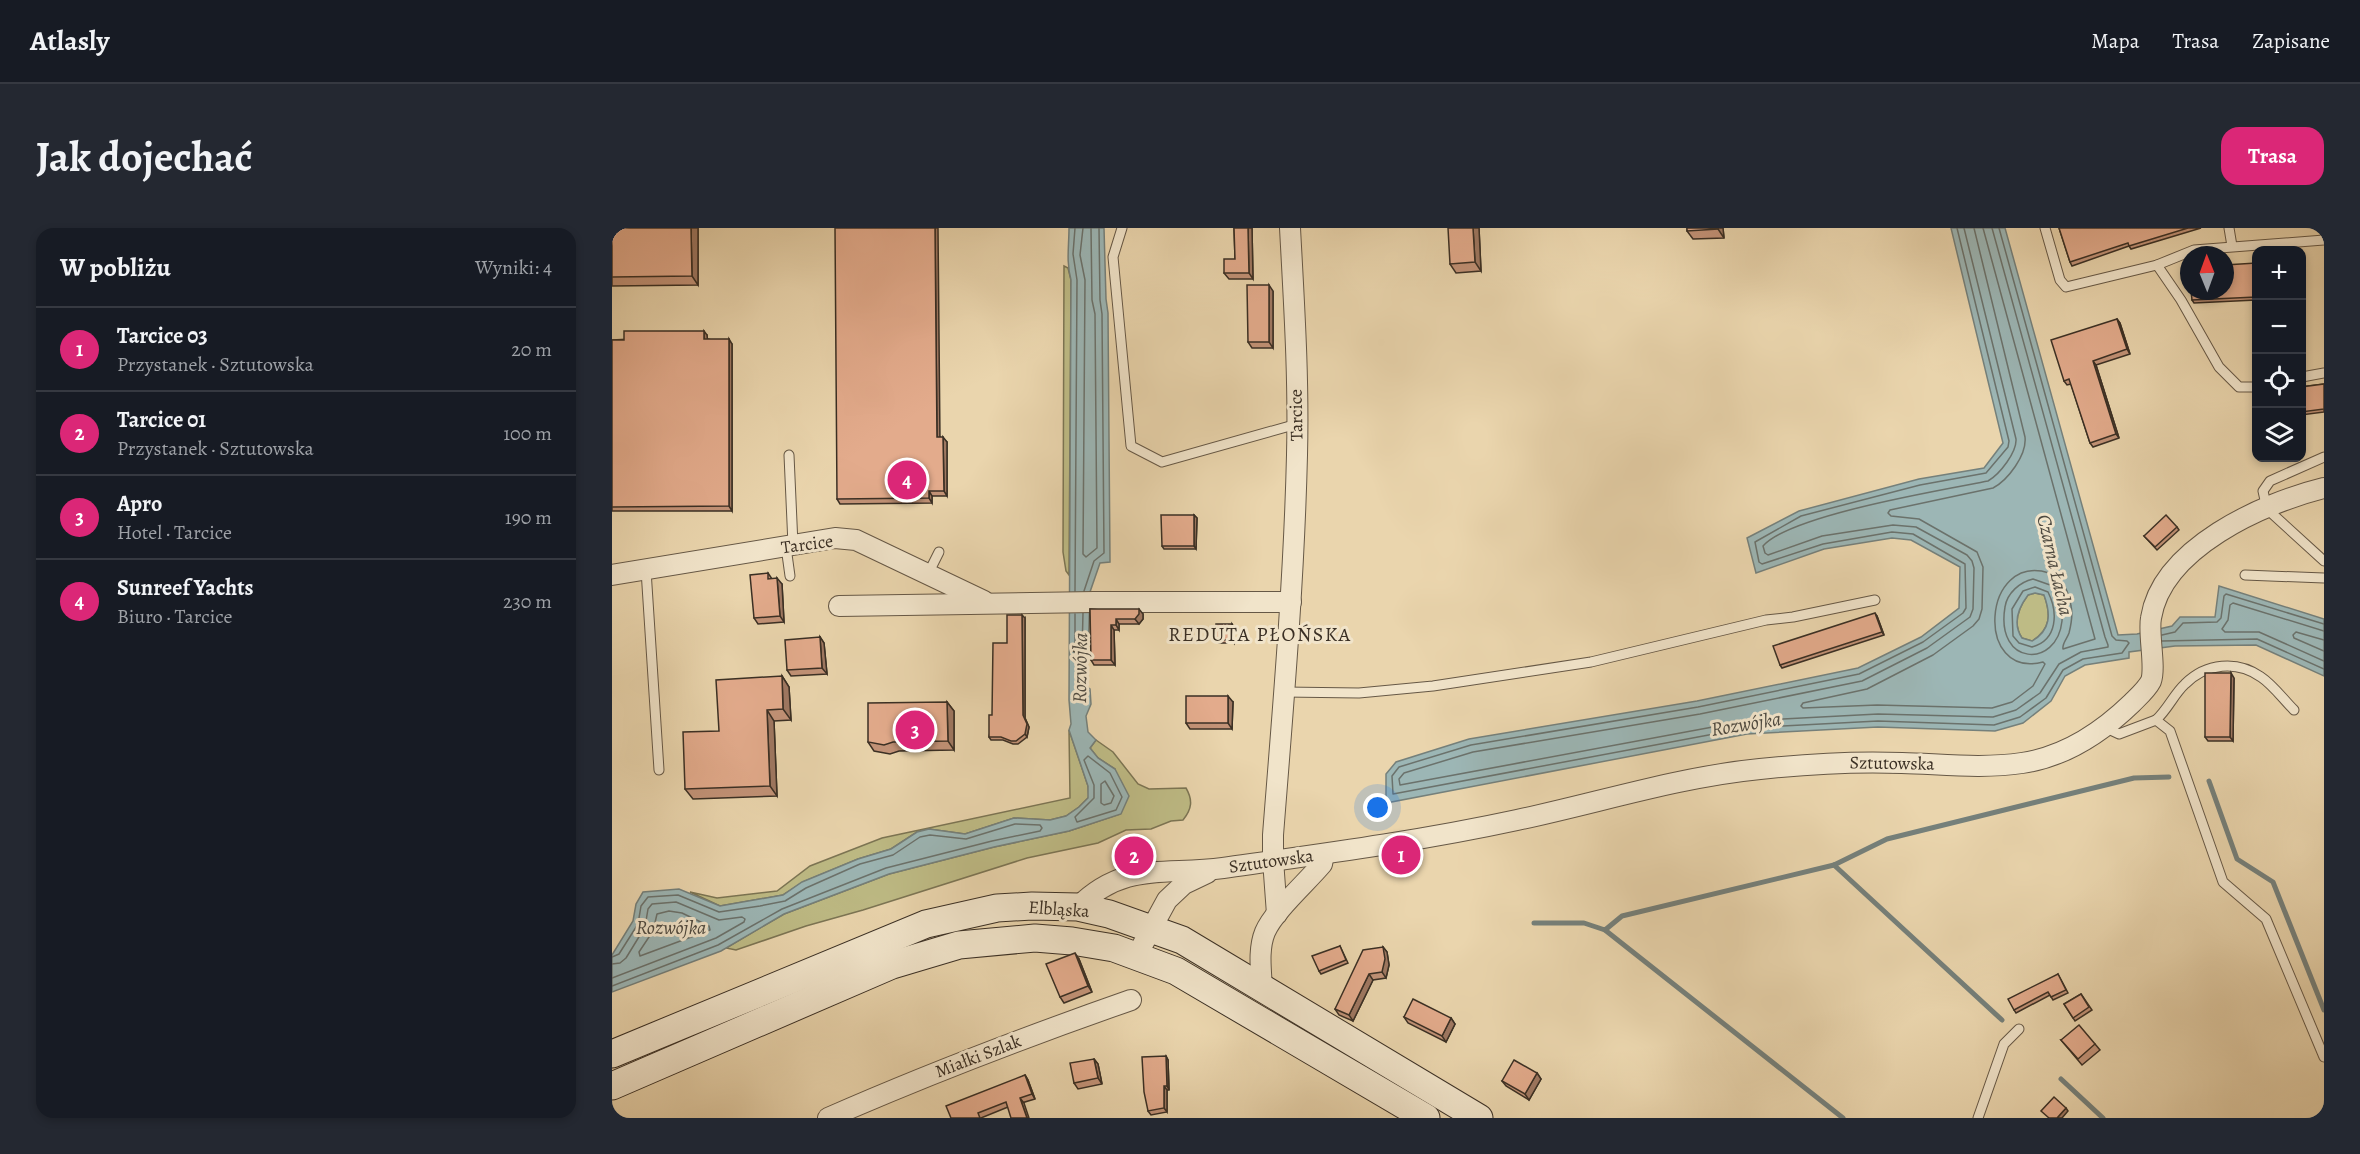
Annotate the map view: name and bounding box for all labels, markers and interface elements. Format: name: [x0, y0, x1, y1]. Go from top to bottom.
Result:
text: Atlasly: [30, 22, 109, 60]
text: Mapa: [2091, 27, 2139, 55]
text: Trasa: [2172, 27, 2219, 55]
text: Zapisane: [2252, 27, 2330, 55]
button: Trasa: [2221, 127, 2324, 185]
text: Jak dojechać: [36, 128, 253, 185]
north arrow: [2180, 246, 2234, 300]
map controls: [2252, 246, 2306, 462]
button: +: [2252, 246, 2306, 300]
text: W pobliżu: [60, 250, 171, 285]
text: Wyniki: 4: [475, 254, 552, 281]
button: −: [2252, 300, 2306, 354]
text: Tarcice 03: [117, 321, 208, 351]
text: 1: [76, 336, 83, 363]
text: 20 m: [511, 336, 552, 363]
text: Przystanek · Sztutowska: [117, 351, 314, 378]
button: locate: [2252, 354, 2306, 408]
street label: Tarcice: [1284, 389, 1308, 441]
text: Tarcice 01: [117, 405, 206, 435]
button: layers: [2252, 408, 2306, 462]
text: 2: [75, 420, 84, 447]
text: 100 m: [503, 420, 552, 447]
text: Przystanek · Sztutowska: [117, 435, 314, 462]
pin: 4: [888, 458, 926, 502]
text: Apro: [117, 489, 162, 519]
text: 3: [75, 504, 84, 531]
text: 190 m: [505, 504, 552, 531]
water label: Czarna Łacha: [2030, 512, 2080, 618]
text: Hotel · Tarcice: [117, 519, 232, 546]
street label: Tarcice: [779, 528, 835, 560]
text: Sunreef Yachts: [117, 573, 254, 603]
text: 4: [75, 588, 84, 615]
text: 230 m: [503, 588, 552, 615]
text: Biuro · Tarcice: [117, 603, 232, 630]
district label: REDUTA PŁOŃSKA: [1168, 621, 1352, 648]
water label: Rozwójka: [1066, 633, 1094, 703]
water label: Rozwójka: [1709, 705, 1783, 743]
pin: 3: [896, 708, 934, 752]
street label: Sztutowska: [1849, 750, 1935, 776]
your location: [1363, 793, 1392, 822]
pin: 1: [1382, 832, 1420, 878]
pin: 2: [1114, 834, 1154, 878]
street label: Sztutowska: [1227, 843, 1315, 879]
street label: Elbląska: [1028, 895, 1091, 923]
water label: Rozwójka: [636, 914, 706, 941]
street label: Miałki Szlak: [931, 1029, 1025, 1083]

